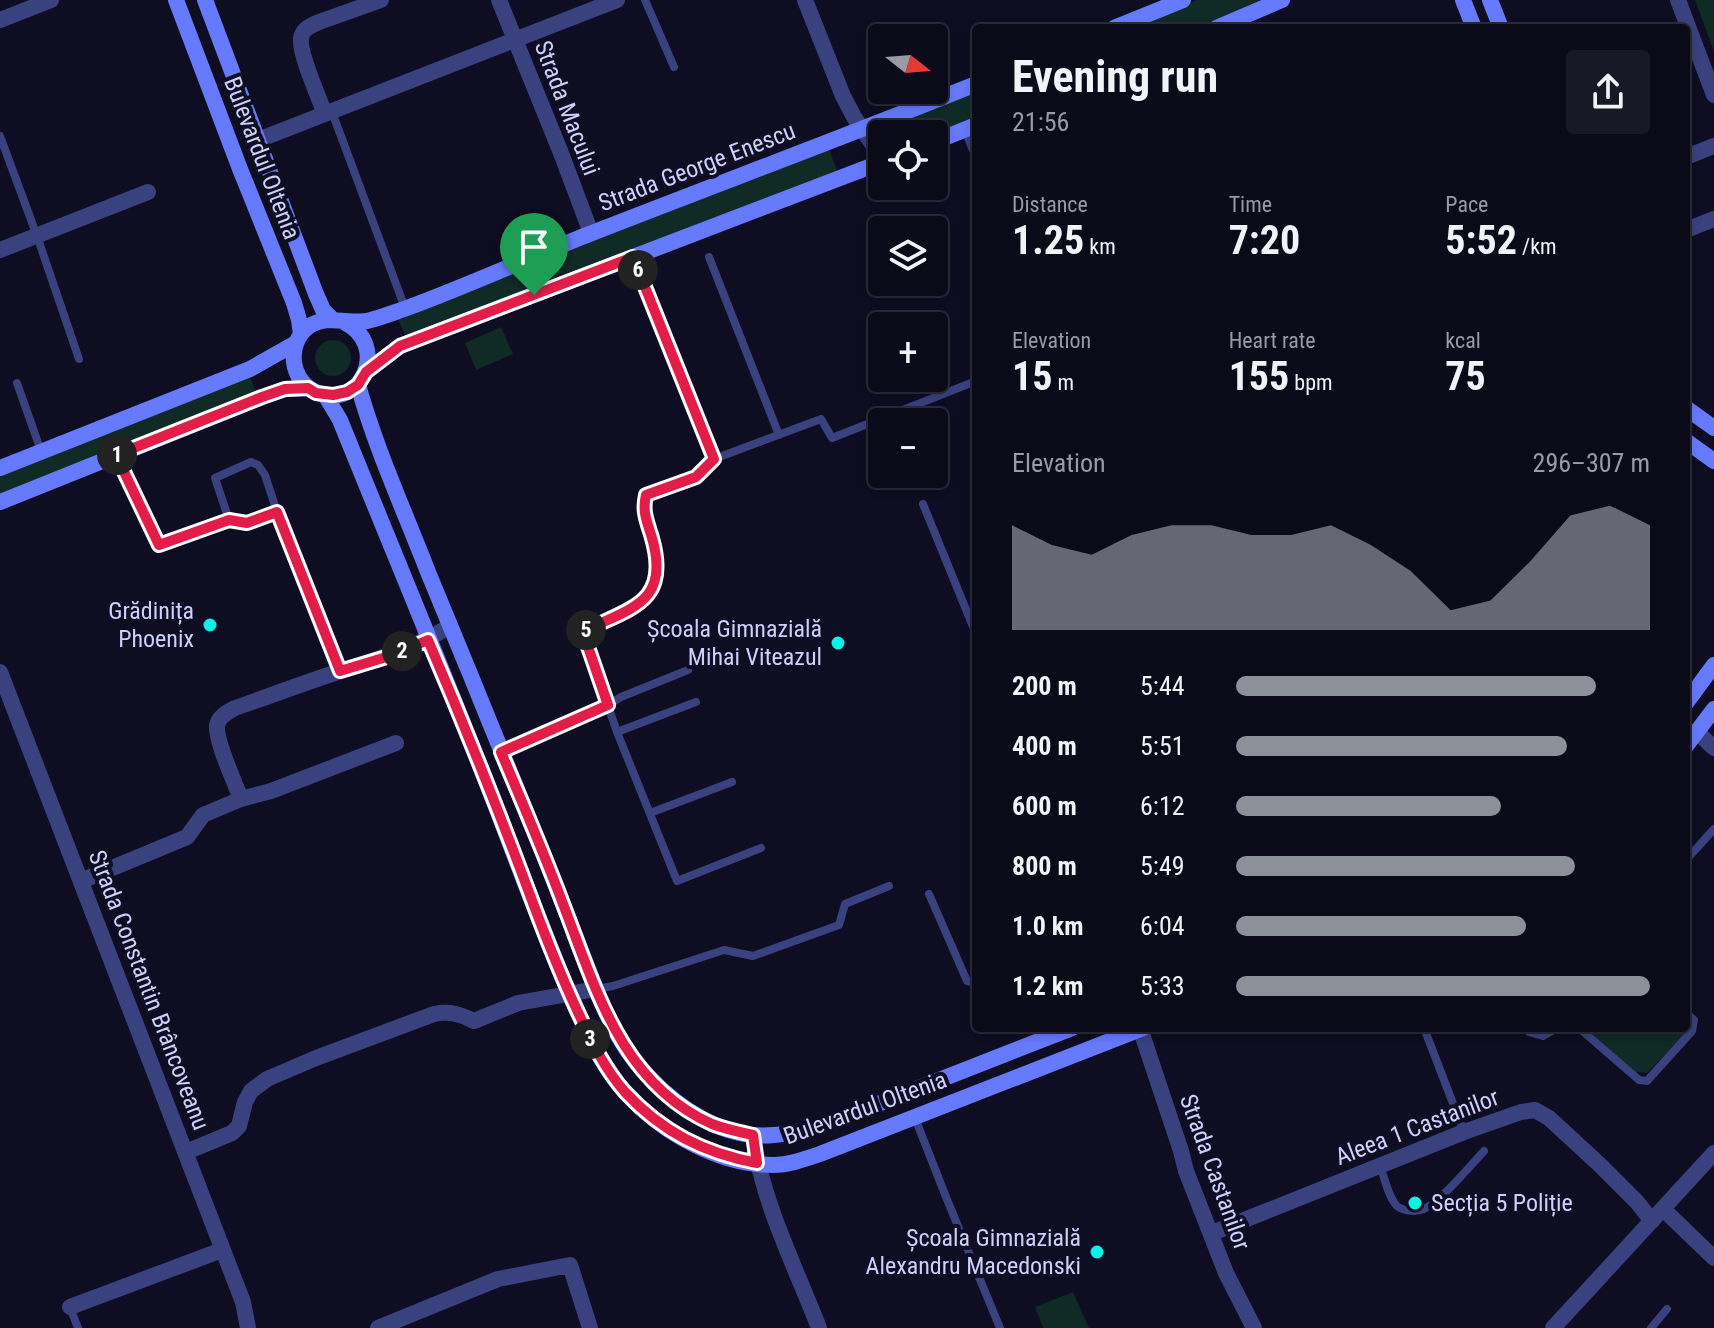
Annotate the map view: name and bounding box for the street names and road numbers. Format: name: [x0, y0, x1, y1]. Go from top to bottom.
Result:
street label: Strada Macului: [529, 37, 605, 179]
street label: Bulevardul Oltenia: [218, 73, 306, 243]
street label: Strada George Enescu: [595, 117, 799, 217]
street label: Strada Constantin Brâncoveanu: [83, 846, 215, 1134]
street label: Bulevardul Oltenia: [780, 1066, 950, 1150]
street label: Aleea 1 Castanilor: [1331, 1083, 1503, 1171]
street label: Strada Castanilor: [1174, 1090, 1256, 1254]

